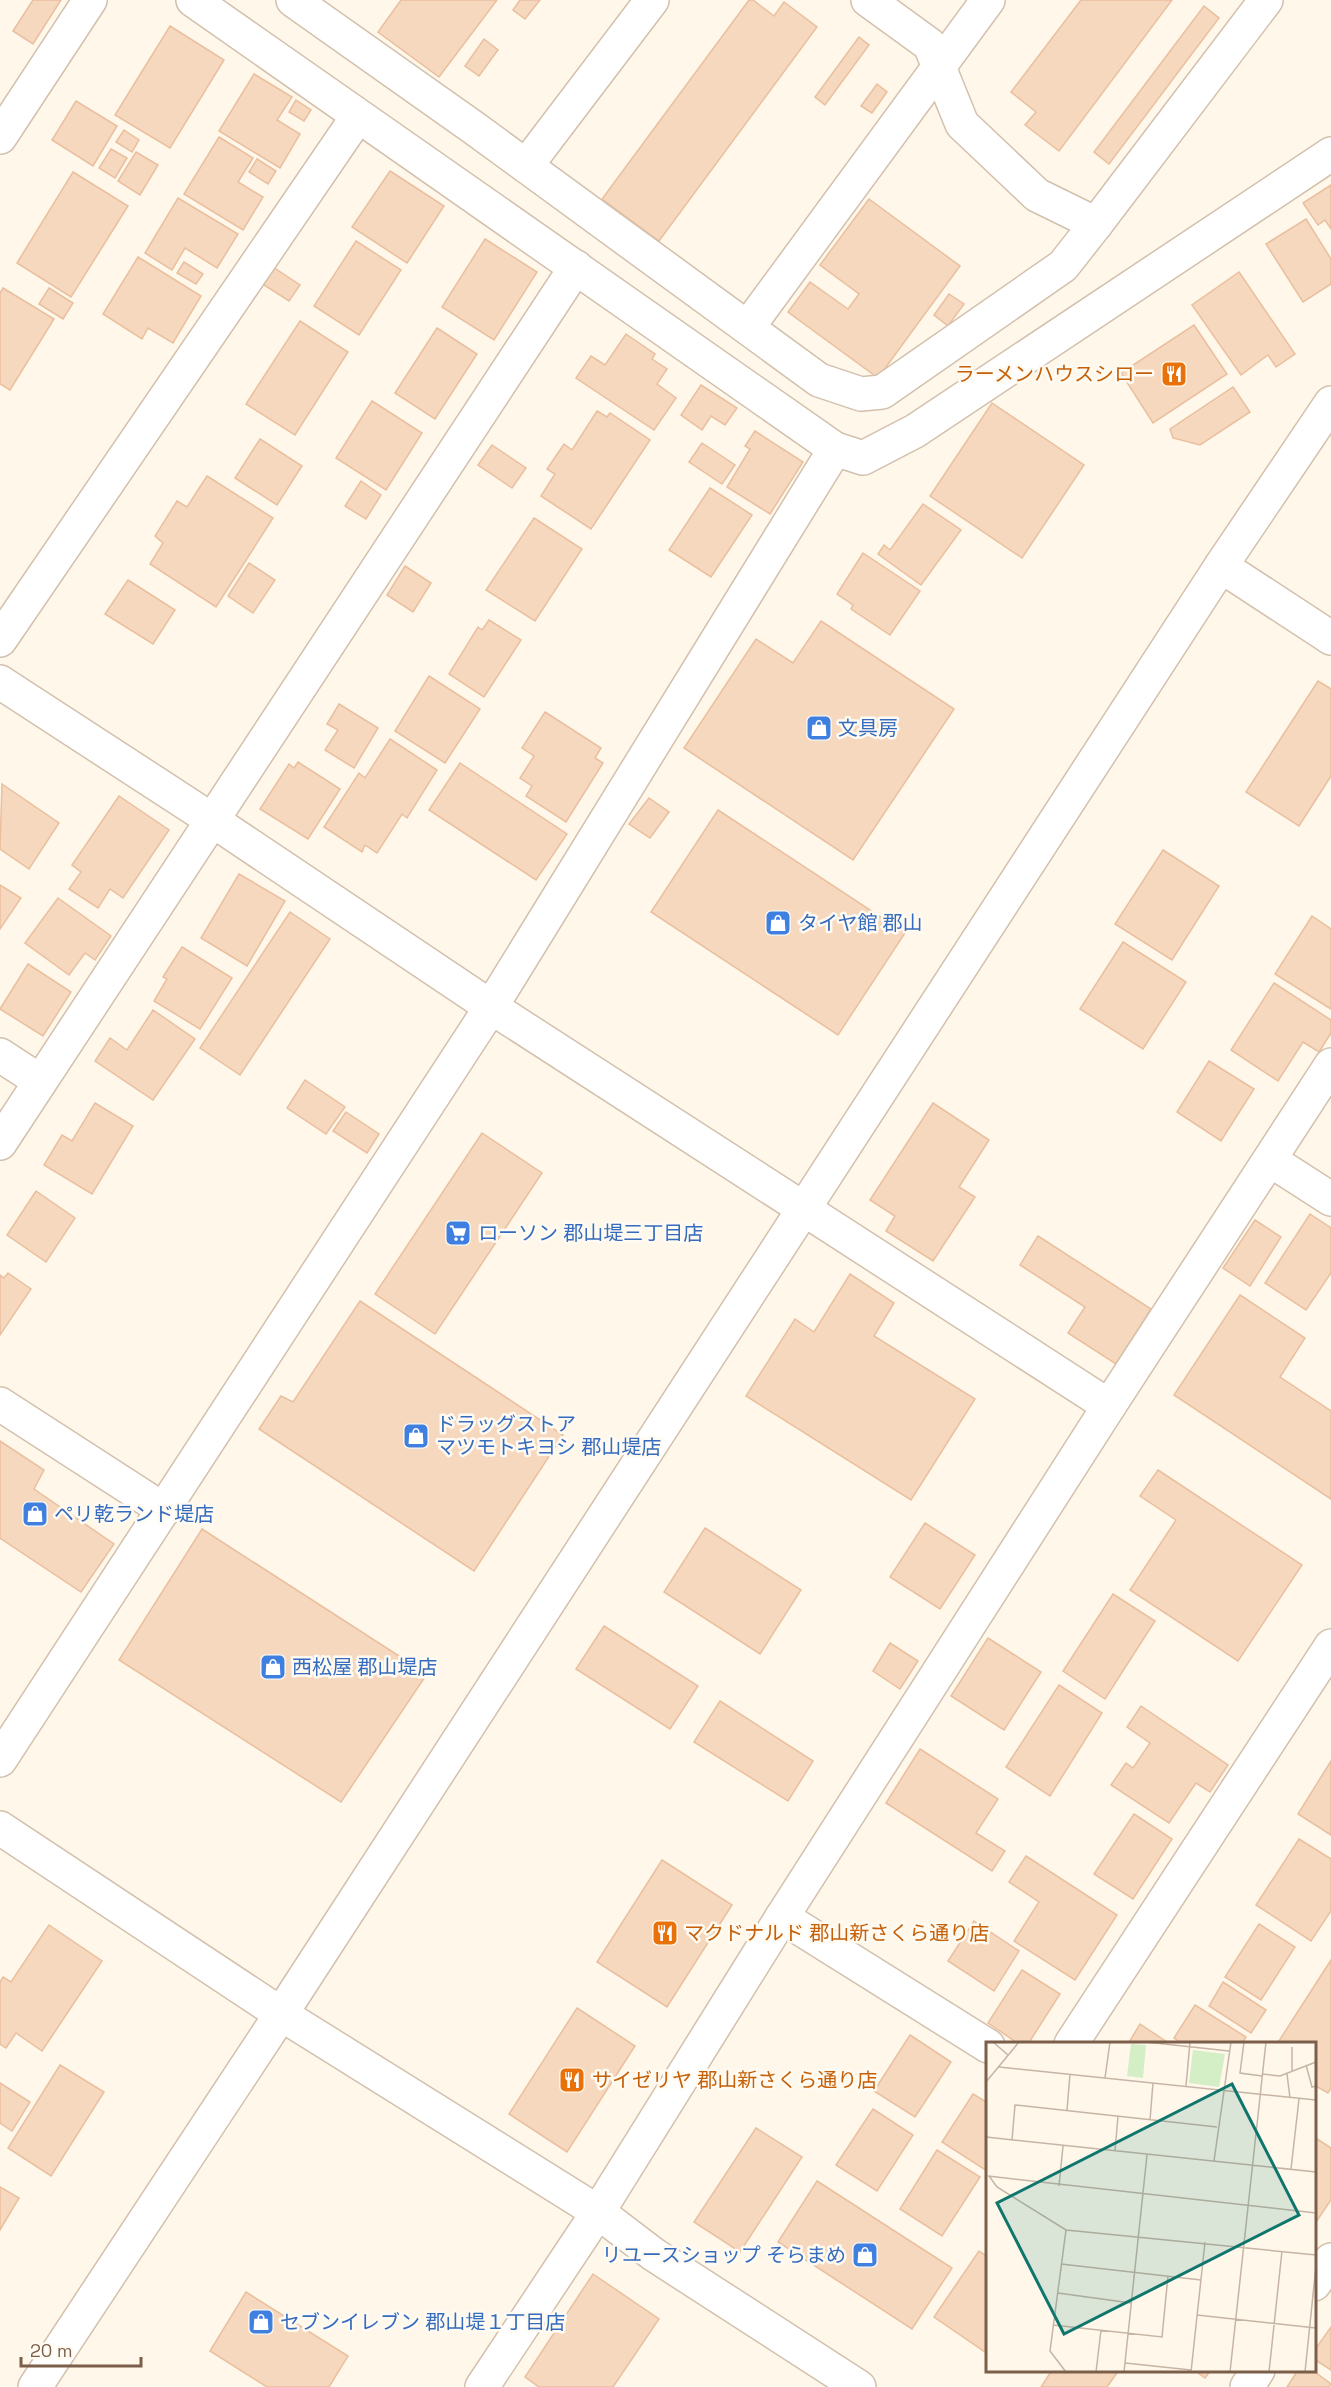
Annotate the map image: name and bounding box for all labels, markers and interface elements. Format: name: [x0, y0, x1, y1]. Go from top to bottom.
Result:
restaurant icon: ラーメンハウスシロー: [1159, 359, 1189, 389]
place label: ラーメンハウスシロー: [955, 361, 1154, 387]
shop icon: 文具房: [804, 713, 834, 743]
place label: 文具房: [838, 715, 898, 741]
shop icon: タイヤ館 郡山: [763, 908, 793, 938]
place label: タイヤ館 郡山: [798, 910, 923, 936]
supermarket icon: ローソン 郡山堤三丁目店: [443, 1218, 473, 1248]
place label: ローソン 郡山堤三丁目店: [478, 1220, 703, 1246]
place label: ドラッグストア マツモトキヨシ 郡山堤店: [436, 1411, 661, 1460]
shop icon: ドラッグストア マツモトキヨシ 郡山堤店: [401, 1421, 431, 1451]
shop icon: ペリ乾ランド堤店: [20, 1499, 50, 1529]
place label: ペリ乾ランド堤店: [54, 1501, 214, 1527]
shop icon: 西松屋 郡山堤店: [258, 1652, 288, 1682]
place label: 西松屋 郡山堤店: [292, 1654, 437, 1680]
restaurant icon: マクドナルド 郡山新さくら通り店: [650, 1918, 680, 1948]
place label: マクドナルド 郡山新さくら通り店: [684, 1920, 989, 1946]
inset map: [986, 2042, 1316, 2372]
restaurant icon: サイゼリヤ 郡山新さくら通り店: [557, 2065, 587, 2095]
place label: サイゼリヤ 郡山新さくら通り店: [592, 2067, 877, 2093]
shop icon: リユースショップ そらまめ: [850, 2240, 880, 2270]
place label: リユースショップ そらまめ: [602, 2242, 846, 2268]
shop icon: セブンイレブン 郡山堤１丁目店: [246, 2307, 276, 2337]
place label: セブンイレブン 郡山堤１丁目店: [280, 2309, 565, 2335]
scale bar: [21, 2330, 141, 2368]
text: 20 m: [30, 2339, 73, 2362]

